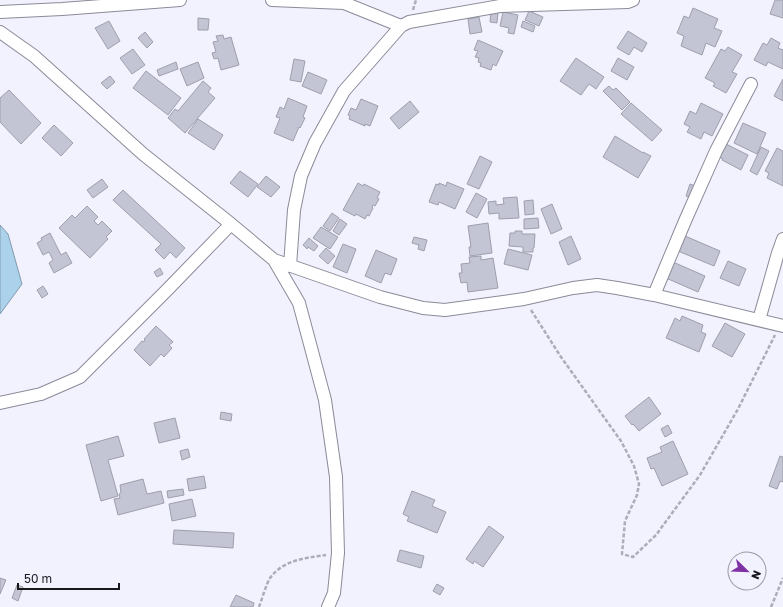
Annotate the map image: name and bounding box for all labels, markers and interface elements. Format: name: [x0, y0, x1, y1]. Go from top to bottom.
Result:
north arrow: [727, 551, 767, 591]
scale bar: [18, 565, 119, 591]
text: N: [749, 569, 764, 581]
text: 50 m: [24, 571, 52, 586]

